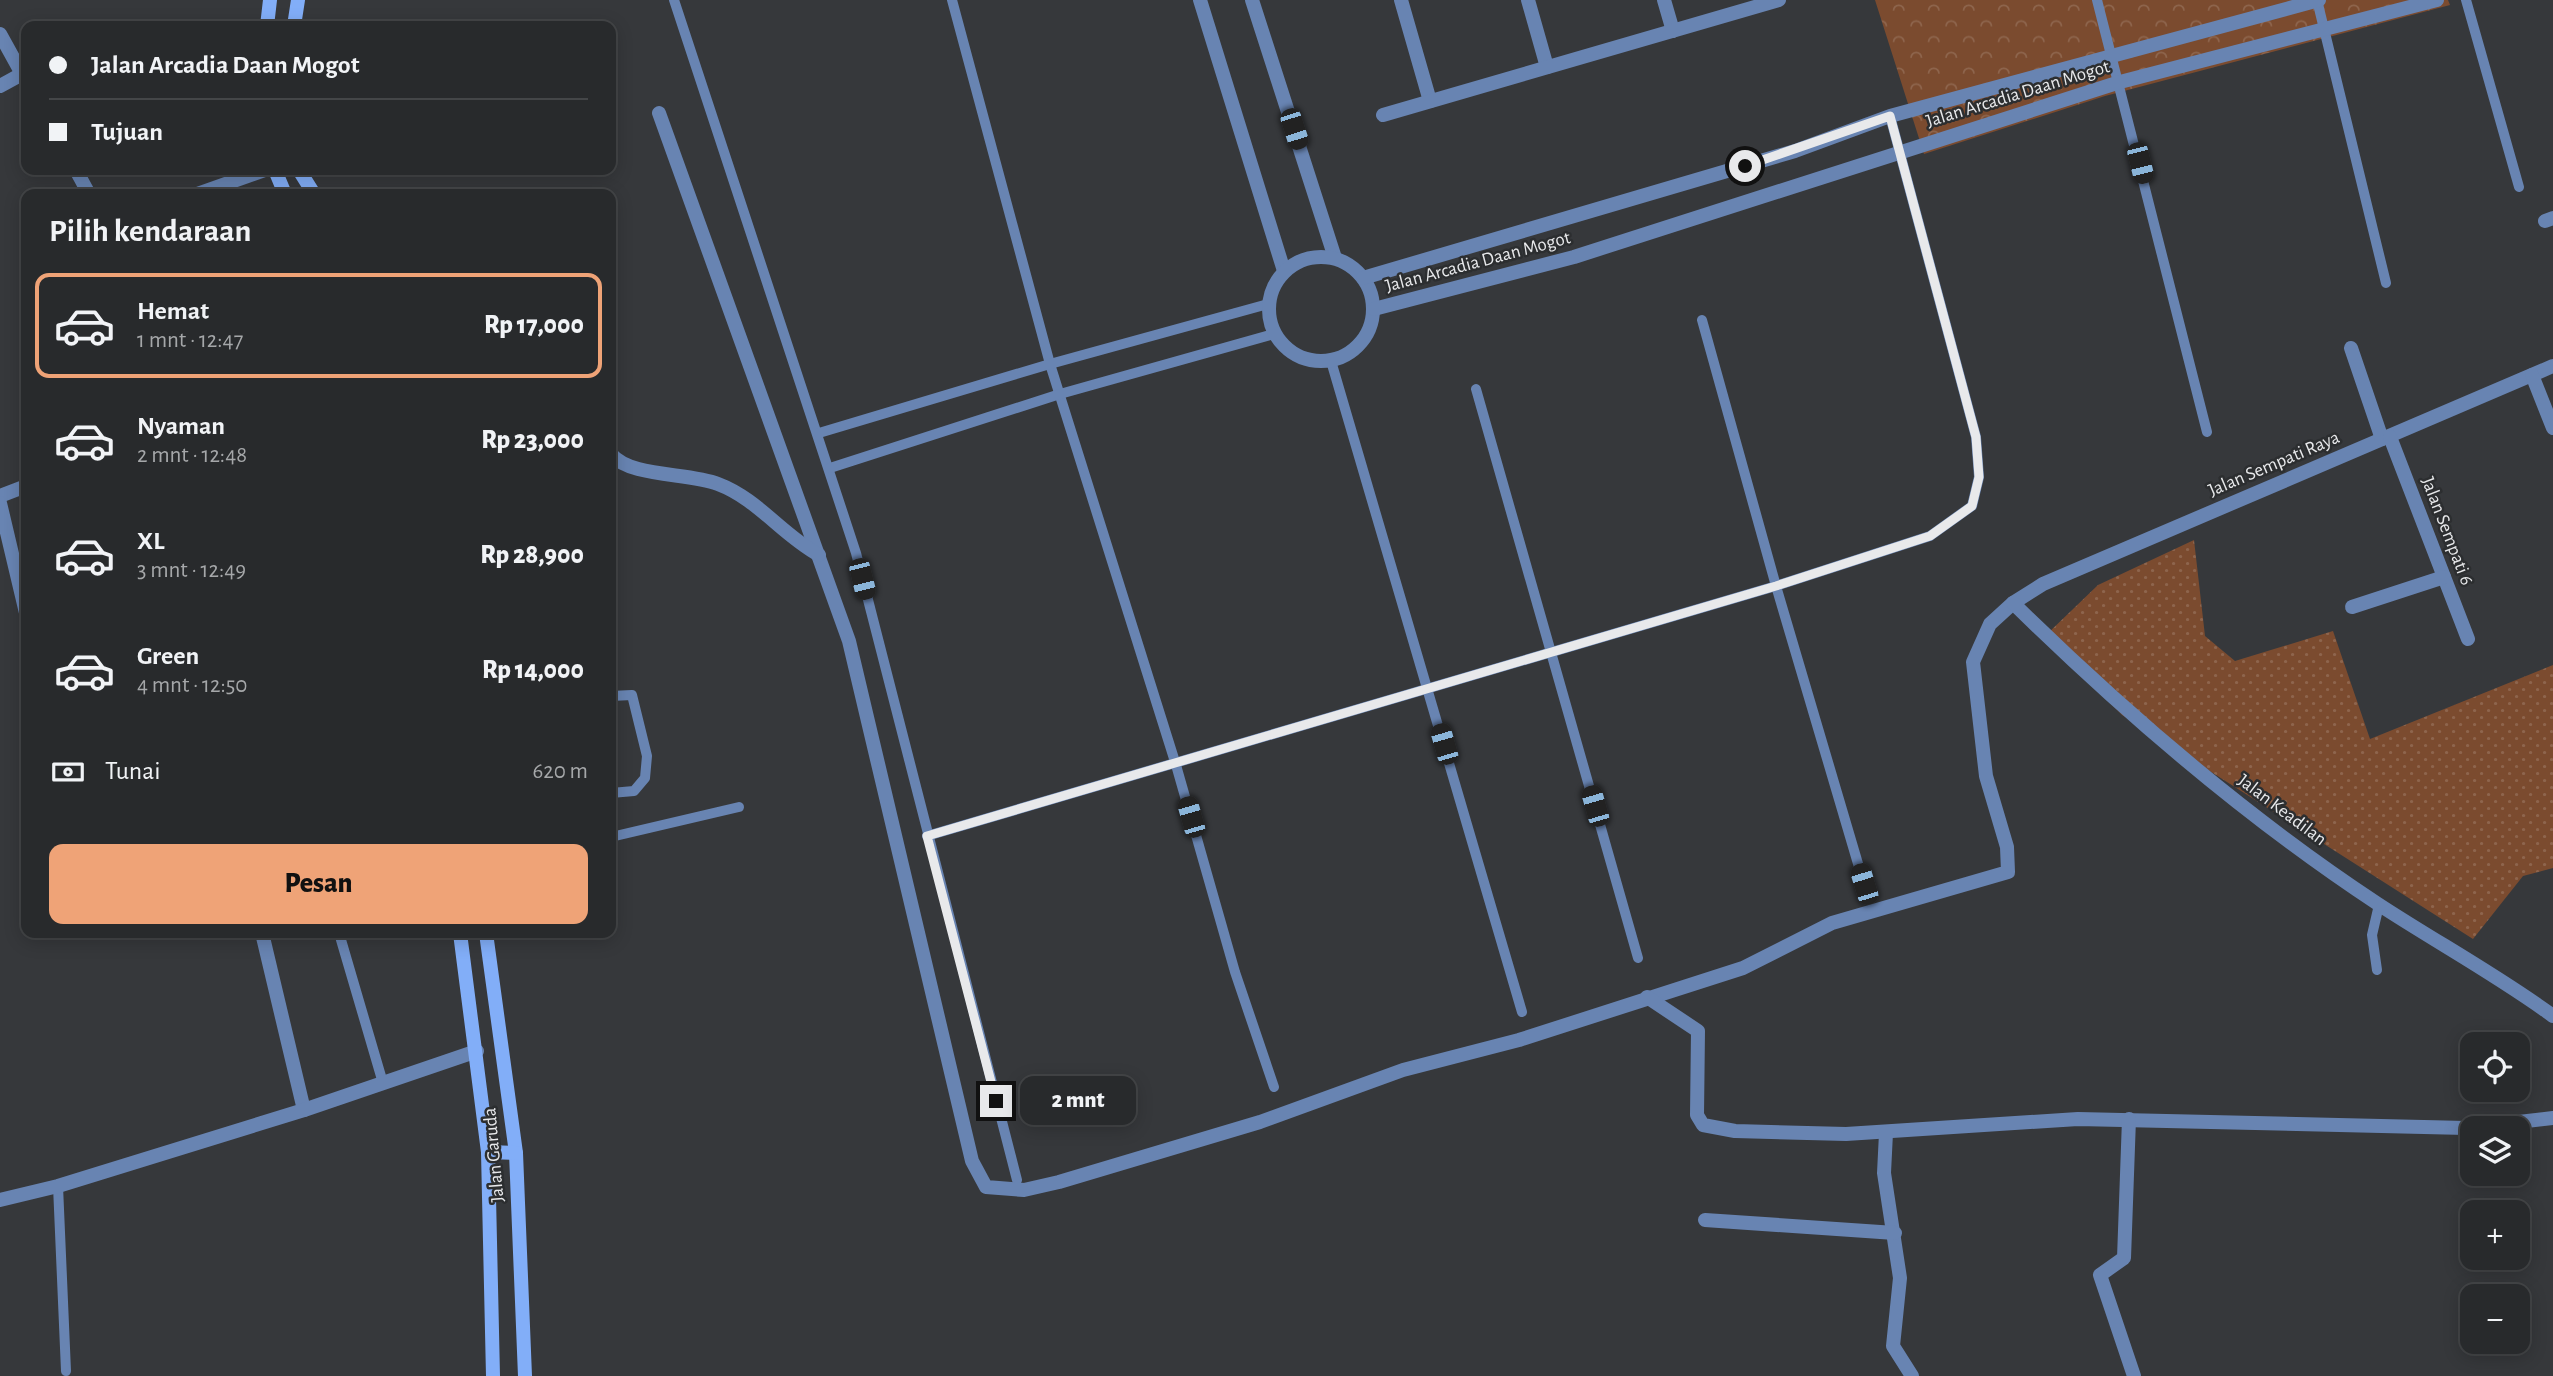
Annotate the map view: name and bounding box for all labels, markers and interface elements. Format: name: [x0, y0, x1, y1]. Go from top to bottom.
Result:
text: Jalan Arcadia Daan Mogot: [91, 52, 359, 78]
street label: Jalan Arcadia Daan Mogot: [1924, 57, 2112, 131]
car: [1278, 106, 1311, 152]
text: Tujuan: [91, 119, 163, 145]
car: [2125, 140, 2156, 186]
route start: [1729, 150, 1761, 182]
text: Pilih kendaraan: [49, 215, 251, 247]
street label: Jalan Arcadia Daan Mogot: [1383, 228, 1573, 296]
icon: car: [53, 294, 116, 357]
text: Hemat: [137, 298, 209, 324]
text: Rp 17,000: [484, 312, 584, 338]
text: 1 mnt · 12:47: [137, 329, 243, 352]
icon: car: [53, 409, 116, 472]
text: Nyaman: [137, 413, 225, 439]
text: Rp 23,000: [481, 427, 584, 453]
street label: Jalan Sempati Raya: [2206, 428, 2343, 500]
text: 2 mnt · 12:48: [137, 444, 247, 467]
street label: Jalan Sempati 6: [2418, 474, 2476, 588]
icon: car: [53, 524, 116, 587]
text: XL: [137, 528, 164, 554]
text: Rp 28,900: [480, 542, 584, 568]
car: [847, 556, 878, 602]
text: 3 mnt · 12:49: [137, 559, 246, 582]
icon: car: [53, 639, 116, 702]
text: Green: [137, 643, 199, 669]
text: Rp 14,000: [482, 657, 584, 683]
text: 4 mnt · 12:50: [137, 674, 248, 697]
car: [1429, 721, 1460, 767]
icon: cash: [49, 753, 87, 791]
text: Tunai: [105, 758, 161, 784]
text: 620 m: [532, 760, 588, 783]
street label: Jalan Keadilan: [2234, 771, 2330, 849]
car: [1580, 783, 1611, 829]
car: [1176, 794, 1207, 840]
button: Pesan: [49, 844, 588, 924]
car: [1848, 861, 1881, 907]
map controls: [2460, 1032, 2530, 1354]
button: locate: [2460, 1032, 2530, 1102]
callout: 2 mnt: [1020, 1076, 1136, 1126]
route end: [980, 1085, 1012, 1117]
text: 2 mnt: [1051, 1089, 1105, 1112]
street label: Jalan Garuda: [480, 1107, 508, 1203]
button: layers: [2460, 1116, 2530, 1186]
button: +: [2460, 1200, 2530, 1270]
button: −: [2460, 1284, 2530, 1354]

